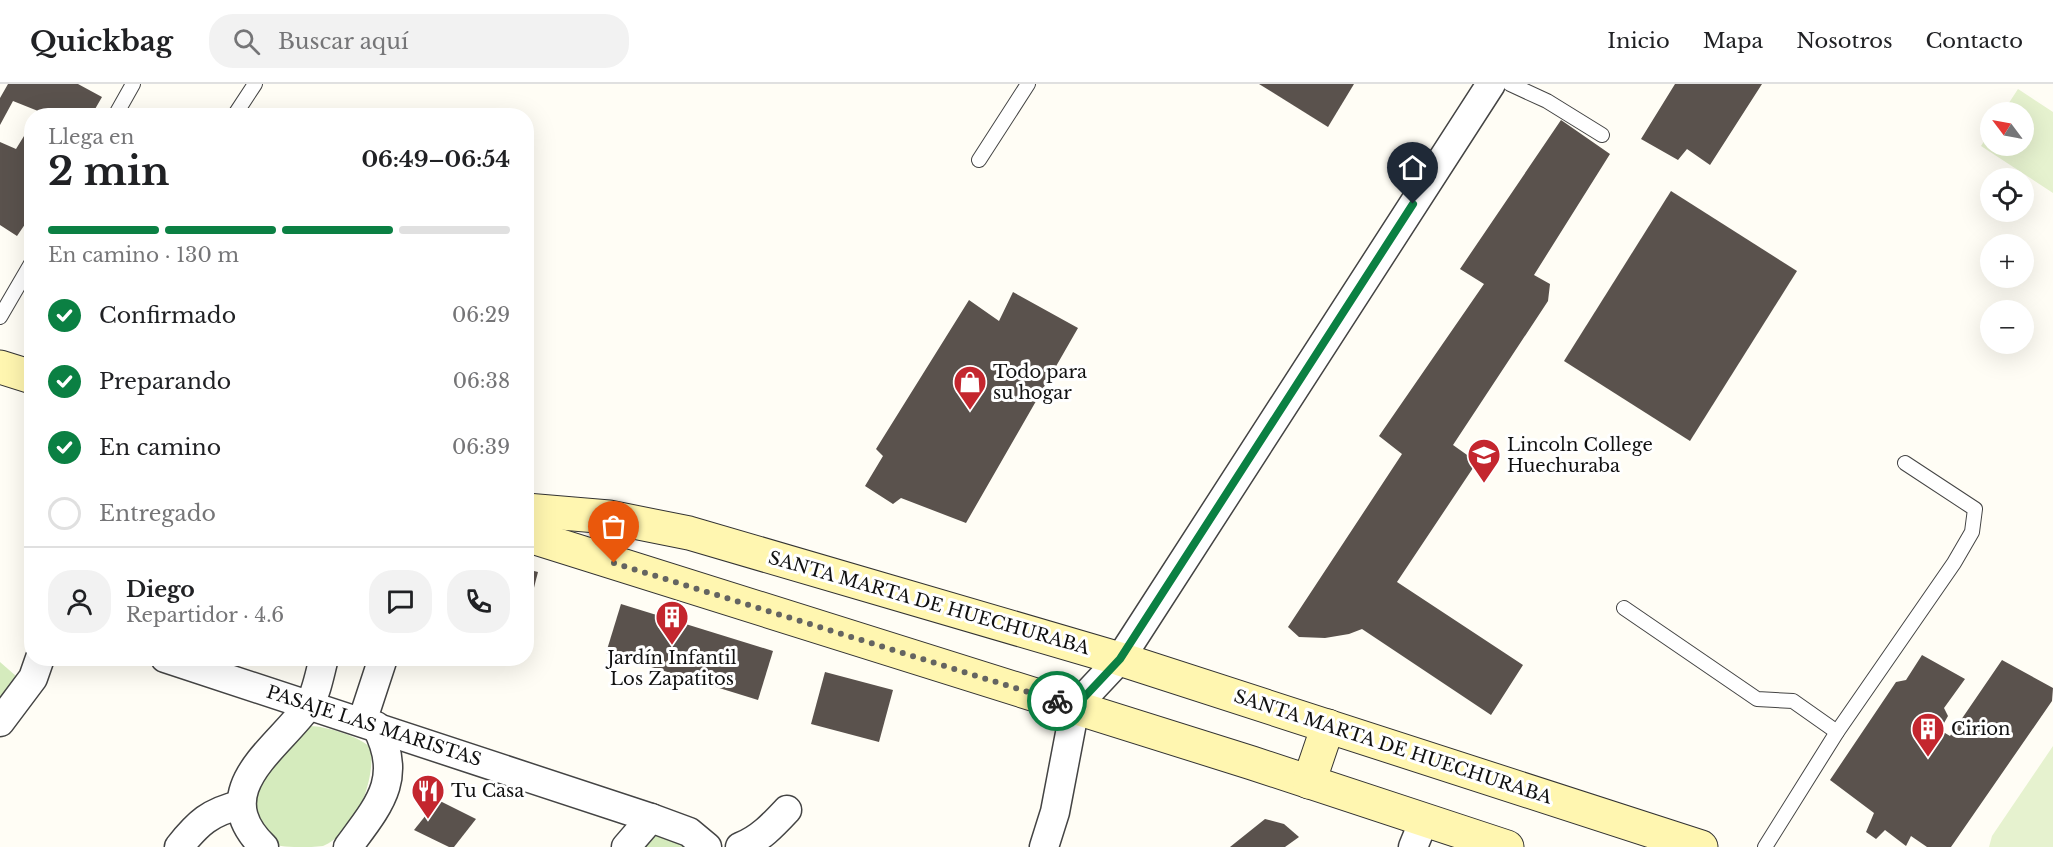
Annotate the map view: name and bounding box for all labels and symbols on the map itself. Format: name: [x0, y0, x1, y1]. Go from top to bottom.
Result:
north arrow: [1980, 102, 2034, 156]
pin: [1387, 142, 1438, 204]
place label: Todo para su hogar: [993, 361, 1087, 404]
shop icon: Todo para su hogar: [952, 364, 988, 411]
place label: Lincoln College Huechuraba: [1507, 434, 1653, 477]
school or university icon: Lincoln College Huechuraba: [1466, 437, 1502, 484]
pin: [588, 501, 639, 563]
street label: SANTA MARTA DE HUECHURABA: [766, 547, 1093, 660]
building icon: Jardín Infantil Los Zapatitos: [654, 599, 690, 646]
place label: Jardín Infantil Los Zapatitos: [605, 647, 737, 690]
courier: [1027, 671, 1087, 731]
street label: PASAJE LAS MARISTAS: [264, 681, 484, 771]
street label: SANTA MARTA DE HUECHURABA: [1231, 685, 1556, 809]
building icon: Cirion: [1910, 711, 1946, 758]
place label: Cirion: [1951, 718, 2010, 740]
restaurant icon: Tu Casa: [410, 773, 446, 820]
place label: Tu Casa: [451, 780, 524, 802]

